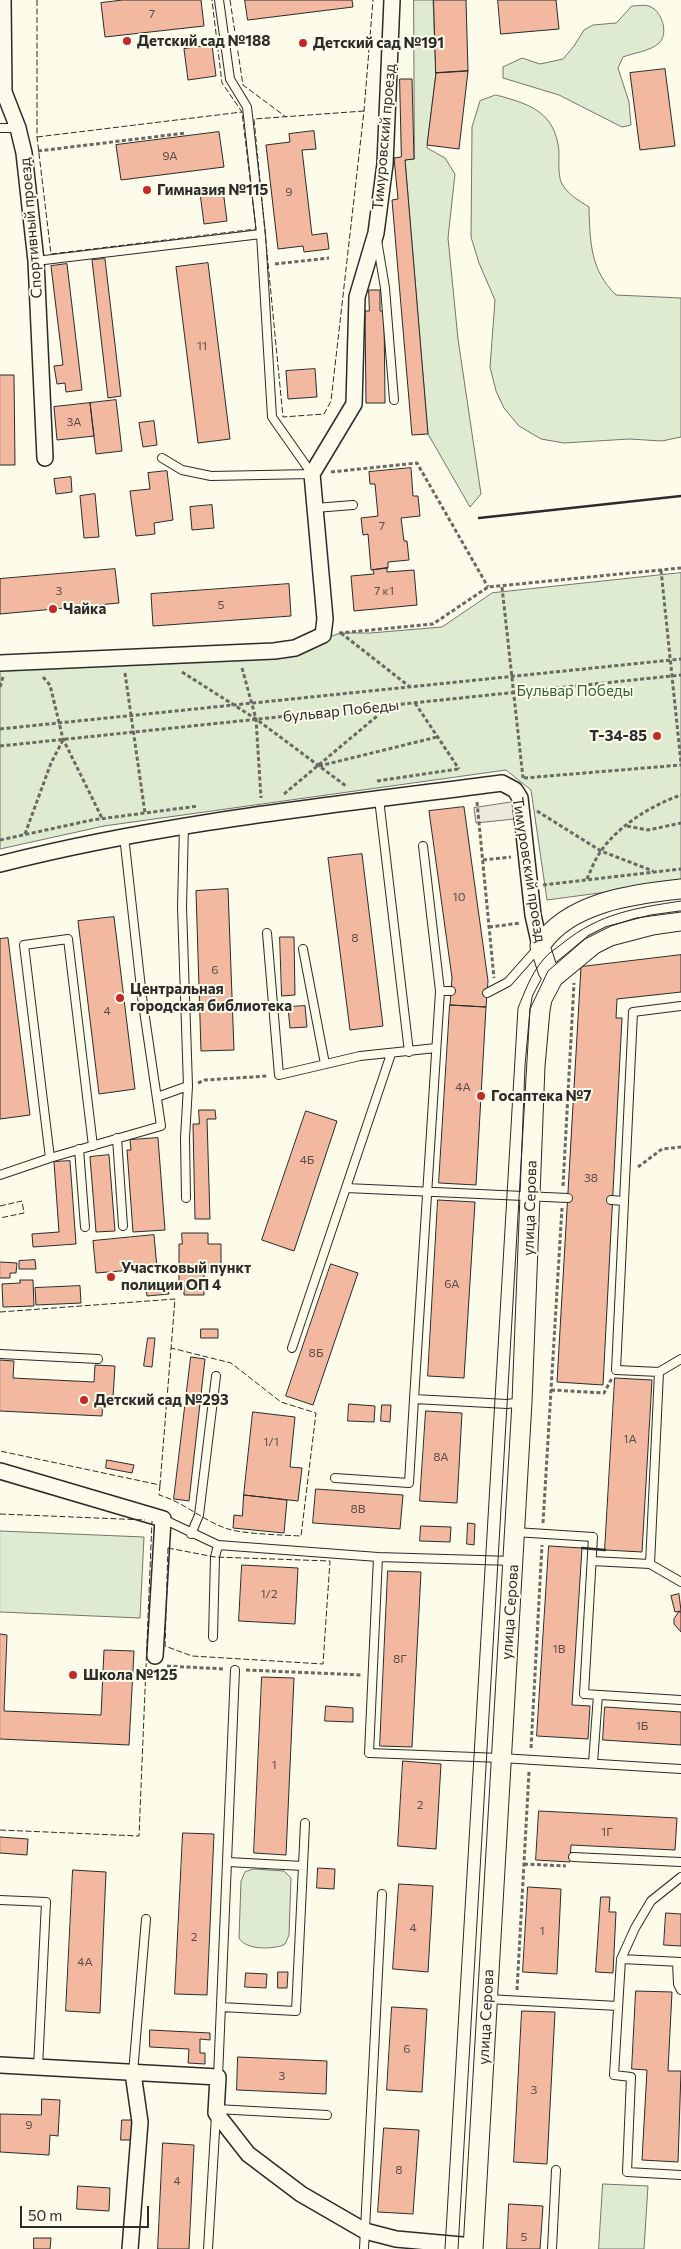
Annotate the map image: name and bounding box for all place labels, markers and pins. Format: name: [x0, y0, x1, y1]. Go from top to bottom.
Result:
place label: Детский сад №188: [137, 32, 271, 50]
place label: Детский сад №191: [313, 34, 444, 52]
marker: Детский сад №188: [121, 35, 133, 47]
marker: Детский сад №191: [297, 37, 309, 49]
place label: Гимназия №115: [157, 181, 268, 199]
marker: Гимназия №115: [141, 184, 153, 196]
place label: Чайка: [63, 600, 106, 618]
marker: Чайка: [47, 603, 59, 615]
place label: Т-34-85: [589, 727, 647, 745]
marker: Т-34-85: [651, 730, 663, 742]
place label: Центральная городская библиотека: [130, 980, 292, 1015]
marker: Центральная городская библиотека: [114, 992, 126, 1004]
place label: Госаптека №7: [491, 1087, 592, 1105]
marker: Госаптека №7: [475, 1090, 487, 1102]
place label: Участковый пункт полиции ОП 4: [121, 1259, 251, 1294]
marker: Участковый пункт полиции ОП 4: [105, 1271, 117, 1283]
place label: Детский сад №293: [94, 1391, 229, 1409]
marker: Детский сад №293: [78, 1394, 90, 1406]
place label: Школа №125: [83, 1666, 177, 1684]
marker: Школа №125: [67, 1669, 79, 1681]

